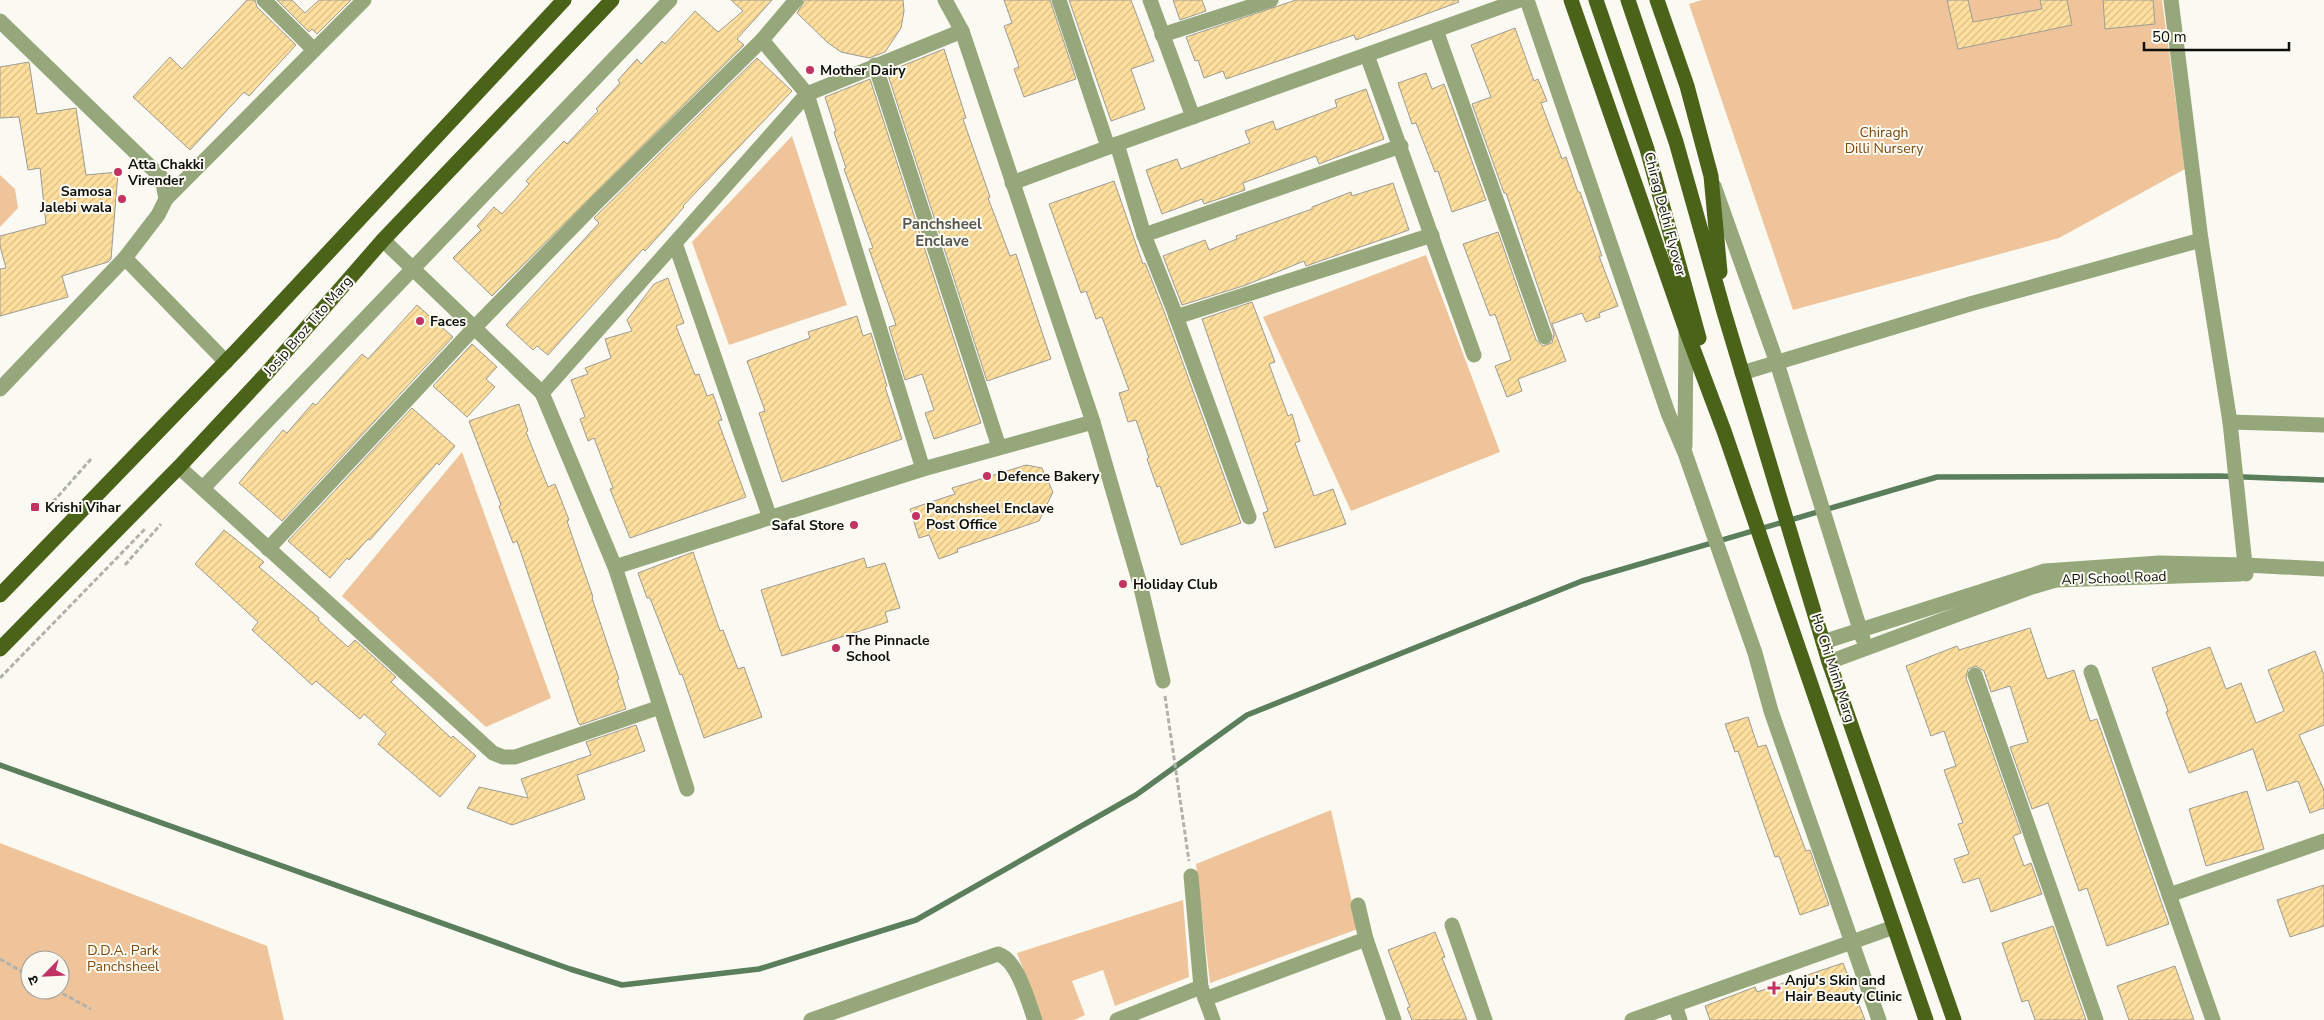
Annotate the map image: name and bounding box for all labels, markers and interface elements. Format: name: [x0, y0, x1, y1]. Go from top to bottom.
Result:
scale bar: [2144, 20, 2289, 52]
text: 50 m: [2152, 27, 2187, 47]
place label: Mother Dairy: [820, 61, 906, 80]
marker: Mother Dairy: [804, 64, 816, 76]
park label: Chiragh Dilli Nursery: [1845, 123, 1924, 158]
street label: Chirag Delhi Flyover: [1639, 150, 1691, 278]
place label: Atta Chakki Virender: [127, 155, 204, 190]
marker: Atta Chakki Virender: [112, 166, 124, 178]
place label: Samosa Jalebi wala: [39, 182, 112, 217]
marker: Samosa Jalebi wala: [116, 193, 128, 205]
district label: Panchsheel Enclave: [902, 214, 982, 251]
street label: Josip Broz Tito Marg: [259, 272, 357, 381]
place label: Faces: [430, 312, 466, 331]
marker: Faces: [414, 315, 426, 327]
place label: Defence Bakery: [997, 467, 1100, 486]
marker: Defence Bakery: [981, 470, 993, 482]
place label: Krishi Vihar: [45, 498, 121, 517]
place label: Panchsheel Enclave Post Office: [926, 499, 1054, 534]
marker: Krishi Vihar: [29, 501, 41, 513]
marker: Panchsheel Enclave Post Office: [910, 510, 922, 522]
place label: Safal Store: [771, 516, 844, 535]
marker: Safal Store: [848, 519, 860, 531]
street label: APJ School Road: [2061, 567, 2167, 589]
place label: Holiday Club: [1133, 575, 1218, 594]
marker: Holiday Club: [1117, 578, 1129, 590]
street label: Ho Chi Minh Marg: [1806, 611, 1860, 725]
place label: The Pinnacle School: [846, 631, 930, 666]
marker: The Pinnacle School: [830, 642, 842, 654]
park label: D.D.A. Park Panchsheel: [87, 941, 160, 976]
north arrow: [20, 950, 70, 1000]
place label: Anju's Skin and Hair Beauty Clinic: [1785, 971, 1902, 1006]
text: उ: [23, 972, 44, 988]
marker: Anju's Skin and Hair Beauty Clinic: [1767, 981, 1781, 995]

